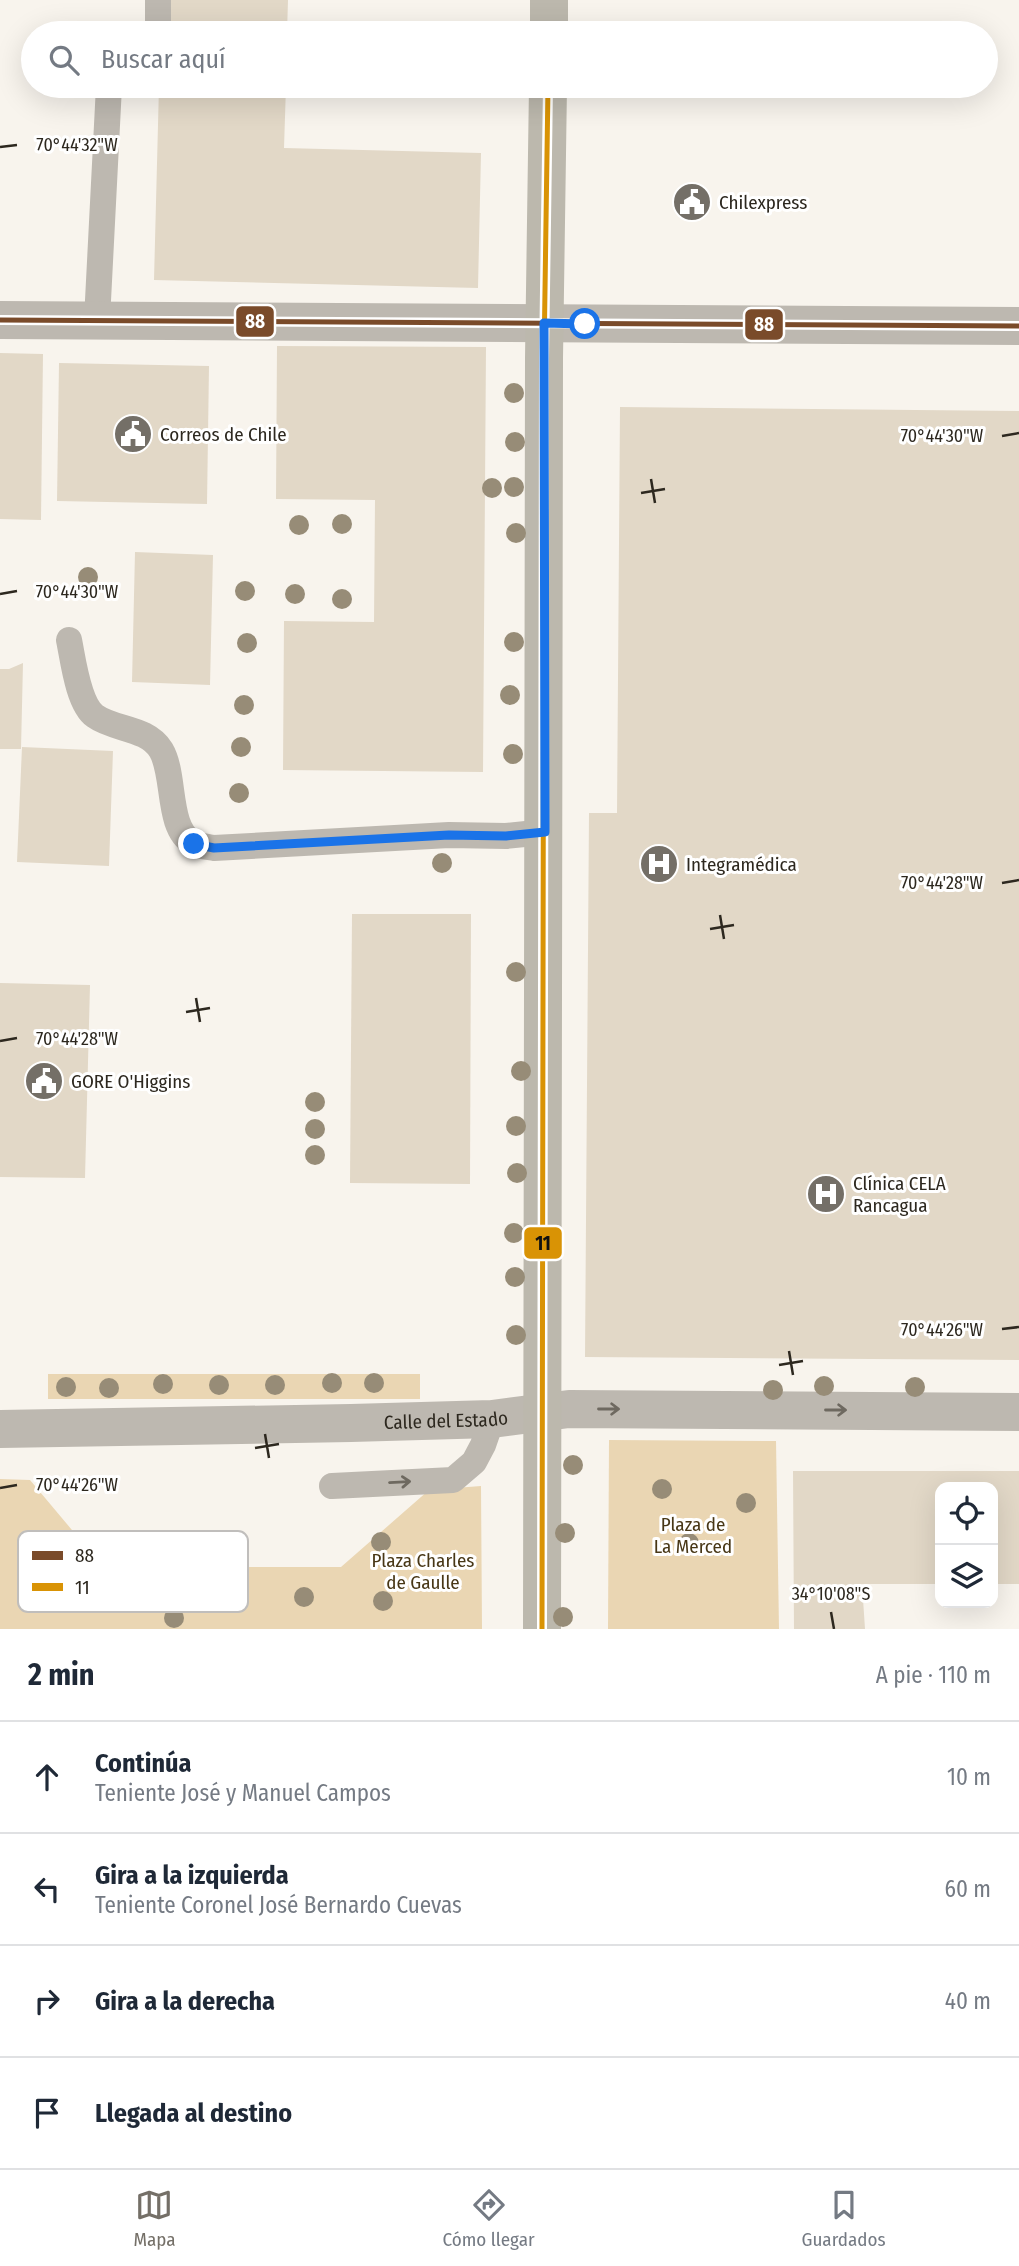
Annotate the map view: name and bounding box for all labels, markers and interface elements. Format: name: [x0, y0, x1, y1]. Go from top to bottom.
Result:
search box: [21, 21, 998, 98]
icon: search: [45, 41, 83, 79]
text: Buscar aquí: [101, 44, 226, 75]
text: 70°44'32"W: [36, 134, 118, 156]
public building icon: Chilexpress: [671, 181, 713, 223]
place label: Chilexpress: [719, 191, 807, 214]
line badge: 88: [235, 305, 275, 338]
route start: [569, 308, 600, 339]
line badge: 88: [744, 308, 784, 341]
text: 88: [245, 310, 265, 333]
text: 88: [754, 313, 774, 336]
public building icon: Correos de Chile: [112, 413, 154, 455]
place label: Correos de Chile: [160, 423, 287, 446]
text: 70°44'30"W: [901, 425, 984, 447]
text: 70°44'30"W: [36, 581, 119, 603]
route end: [178, 828, 209, 859]
hospital icon: Integramédica: [638, 843, 680, 885]
place label: Integramédica: [686, 853, 797, 876]
text: 70°44'28"W: [901, 872, 984, 894]
text: 70°44'28"W: [36, 1028, 119, 1050]
public building icon: GORE O'Higgins: [23, 1060, 65, 1102]
place label: GORE O'Higgins: [71, 1070, 190, 1093]
place label: Clínica CELA Rancagua: [853, 1172, 946, 1217]
hospital icon: Clínica CELA Rancagua: [805, 1173, 847, 1215]
line badge: 11: [523, 1226, 563, 1260]
text: 11: [535, 1232, 551, 1255]
text: 70°44'26"W: [901, 1319, 983, 1341]
one-way arrow: [597, 1402, 620, 1416]
one-way arrow: [824, 1404, 847, 1417]
street label: Calle del Estado: [384, 1406, 509, 1434]
text: 70°44'26"W: [36, 1474, 118, 1496]
one-way arrow: [388, 1476, 411, 1489]
map controls: [935, 1482, 998, 1608]
button: locate: [935, 1482, 998, 1545]
park label: Plaza de La Merced: [654, 1513, 732, 1558]
legend: [18, 1531, 248, 1612]
text: 88: [75, 1544, 94, 1567]
button: layers: [935, 1545, 998, 1608]
park label: Plaza Charles de Gaulle: [372, 1549, 474, 1594]
text: 11: [75, 1576, 90, 1599]
text: 34°10'08"S: [792, 1583, 870, 1605]
text: 2 min: [28, 1657, 95, 1693]
text: A pie · 110 m: [876, 1661, 991, 1689]
text: Continúa: [95, 1748, 192, 1779]
icon: ahead: [28, 1758, 66, 1796]
text: 10 m: [947, 1763, 991, 1791]
text: Teniente José y Manuel Campos: [95, 1779, 391, 1807]
text: Gira a la izquierda: [95, 1860, 289, 1891]
icon: left: [28, 1870, 66, 1908]
text: 60 m: [945, 1875, 991, 1903]
text: Teniente Coronel José Bernardo Cuevas: [95, 1891, 462, 1919]
icon: right: [28, 1982, 66, 2020]
text: Gira a la derecha: [95, 1986, 275, 2017]
text: 40 m: [945, 1987, 991, 2015]
icon: arrive: [28, 2094, 66, 2132]
text: Llegada al destino: [95, 2098, 292, 2129]
tab: Mapa: [133, 2186, 176, 2251]
tab: Cómo llegar: [442, 2186, 535, 2251]
tab: Guardados: [802, 2186, 886, 2251]

